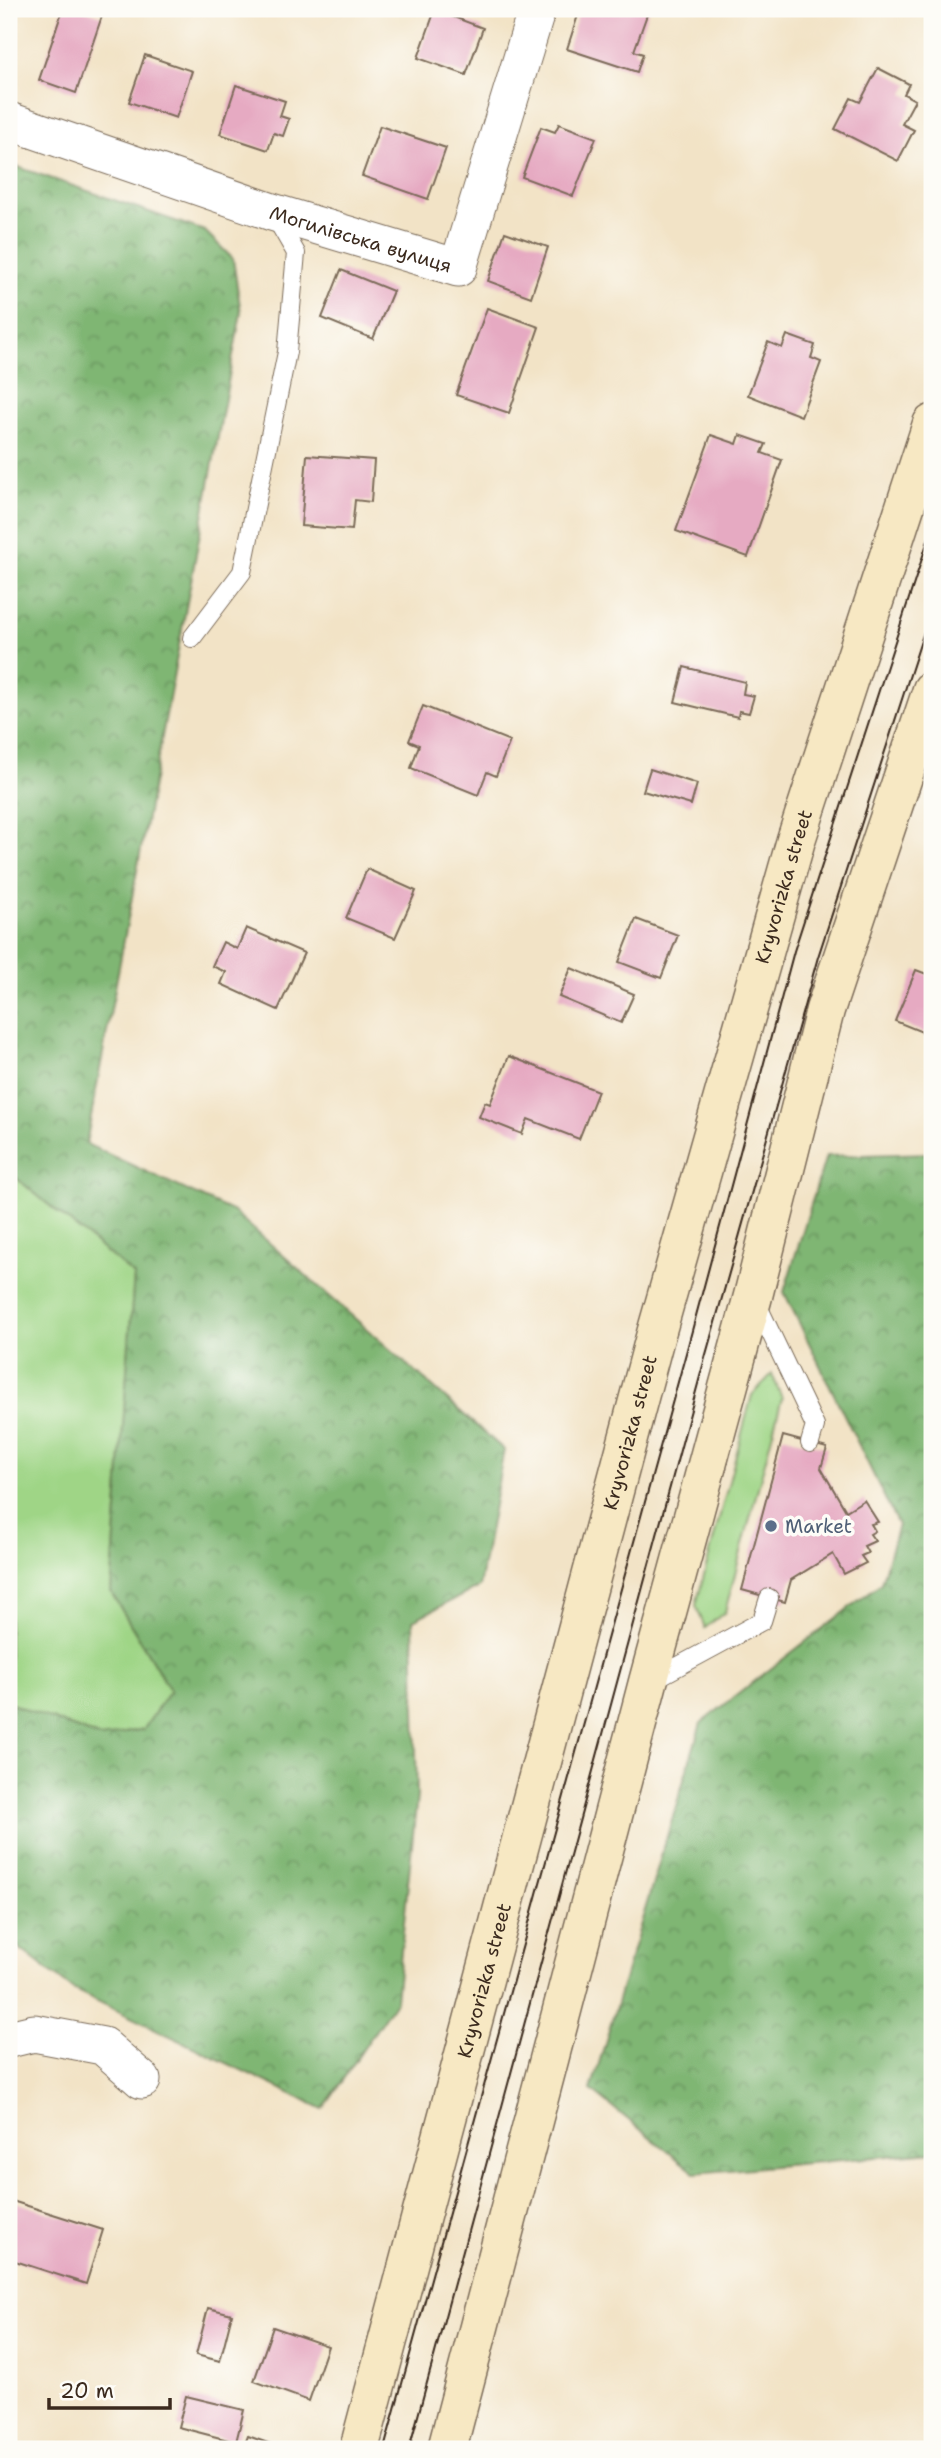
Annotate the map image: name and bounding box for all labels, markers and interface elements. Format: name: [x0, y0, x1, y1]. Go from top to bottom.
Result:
street label: Могилівська вулиця: [267, 199, 455, 278]
street label: Kryvorizka street: [749, 806, 818, 967]
street label: Kryvorizka street: [597, 1352, 662, 1513]
place label: Market: [785, 1514, 852, 1539]
marker: Market: [763, 1518, 779, 1534]
street label: Kryvorizka street: [451, 1900, 516, 2061]
scale bar: [49, 2367, 170, 2411]
text: 20 m: [60, 2377, 114, 2405]

